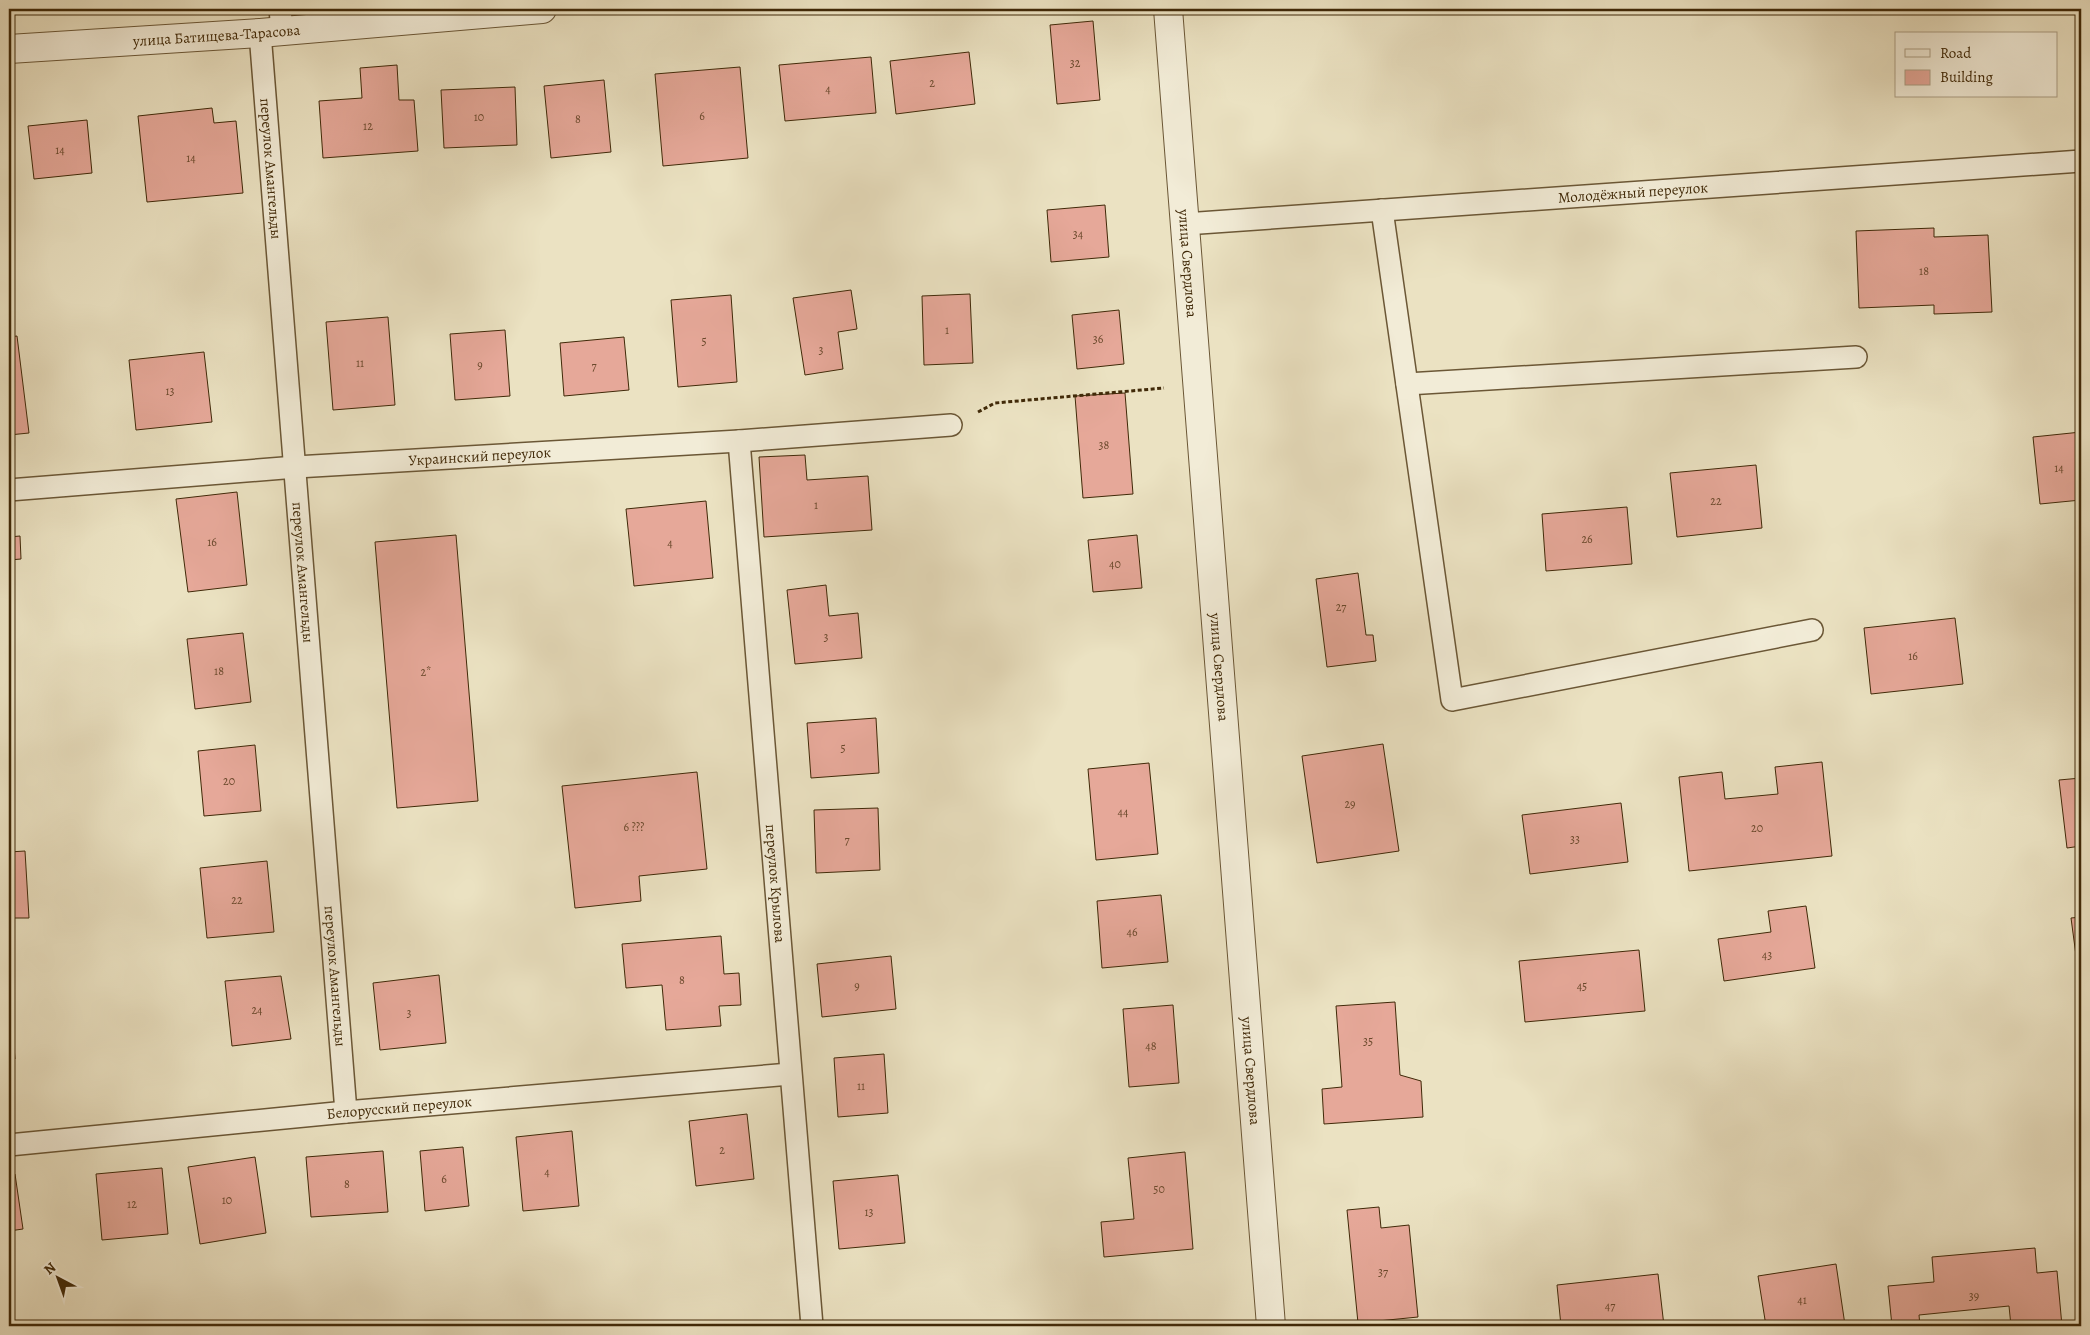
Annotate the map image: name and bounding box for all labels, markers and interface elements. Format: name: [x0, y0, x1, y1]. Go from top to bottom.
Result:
street label: улица Батищева-Тарасова: [131, 20, 301, 51]
legend: [1895, 32, 2058, 98]
text: Road: [1940, 43, 1972, 63]
house number: 32: [1070, 55, 1081, 71]
text: Building: [1940, 67, 1993, 87]
house number: 2: [929, 75, 935, 91]
house number: 4: [825, 81, 831, 97]
street label: переулок Амангельды: [255, 97, 286, 240]
house number: 6: [699, 108, 705, 124]
house number: 10: [474, 109, 484, 125]
house number: 8: [575, 111, 581, 127]
house number: 12: [363, 118, 373, 134]
house number: 14: [55, 142, 65, 158]
house number: 14: [186, 150, 196, 166]
street label: Молодёжный переулок: [1557, 177, 1709, 208]
street label: улица Свердлова: [1174, 207, 1202, 318]
house number: 34: [1073, 226, 1084, 242]
house number: 18: [1919, 263, 1929, 279]
house number: 1: [945, 322, 949, 338]
house number: 36: [1093, 331, 1104, 347]
house number: 5: [701, 333, 707, 349]
house number: 3: [819, 342, 824, 358]
house number: 11: [356, 355, 364, 371]
house number: 9: [477, 357, 483, 373]
house number: 7: [591, 358, 597, 374]
house number: 13: [165, 383, 175, 399]
house number: 38: [1099, 437, 1110, 453]
street label: Украинский переулок: [408, 442, 552, 470]
house number: 14: [2054, 460, 2064, 476]
house number: 22: [1710, 493, 1722, 509]
house number: 1: [814, 497, 818, 513]
street label: переулок Амангельды: [287, 501, 319, 644]
house number: 26: [1581, 531, 1593, 547]
house number: 16: [207, 534, 217, 550]
house number: 4: [667, 535, 673, 551]
house number: 40: [1109, 556, 1121, 572]
house number: 27: [1336, 599, 1347, 615]
street label: улица Свердлова: [1205, 611, 1234, 722]
house number: 3: [824, 629, 829, 645]
house number: 16: [1908, 648, 1918, 664]
house number: 18: [214, 663, 224, 679]
house number: 2*: [420, 664, 432, 680]
house number: 5: [840, 740, 846, 756]
house number: 20: [223, 773, 235, 789]
house number: 29: [1344, 796, 1356, 812]
house number: 44: [1118, 804, 1129, 820]
house number: 6 ???: [624, 819, 644, 835]
house number: 20: [1751, 820, 1763, 836]
street label: переулок Крылова: [761, 823, 790, 944]
house number: 33: [1570, 831, 1580, 847]
house number: 7: [844, 832, 850, 848]
house number: 22: [231, 892, 243, 908]
street label: переулок Амангельды: [320, 905, 351, 1047]
house number: 46: [1127, 924, 1138, 940]
house number: 43: [1762, 947, 1772, 963]
house number: 8: [679, 972, 685, 988]
house number: 9: [854, 978, 860, 994]
house number: 45: [1577, 978, 1587, 994]
house number: 24: [251, 1002, 263, 1018]
house number: 3: [407, 1005, 412, 1021]
street label: улица Свердлова: [1237, 1015, 1265, 1126]
house number: 35: [1363, 1033, 1373, 1049]
house number: 48: [1145, 1038, 1157, 1054]
house number: 11: [857, 1078, 865, 1094]
street label: Белорусский переулок: [326, 1091, 473, 1124]
house number: 2: [719, 1142, 725, 1158]
house number: 4: [544, 1164, 550, 1180]
house number: 6: [441, 1171, 447, 1187]
house number: 8: [344, 1176, 350, 1192]
house number: 50: [1153, 1181, 1165, 1197]
house number: 10: [222, 1192, 232, 1208]
house number: 12: [127, 1196, 137, 1212]
house number: 13: [864, 1204, 874, 1220]
north arrow: [32, 1252, 82, 1302]
text: N: [40, 1258, 60, 1279]
house number: 37: [1378, 1264, 1389, 1280]
house number: 39: [1969, 1288, 1979, 1304]
house number: 41: [1797, 1292, 1807, 1308]
house number: 47: [1605, 1298, 1616, 1314]

